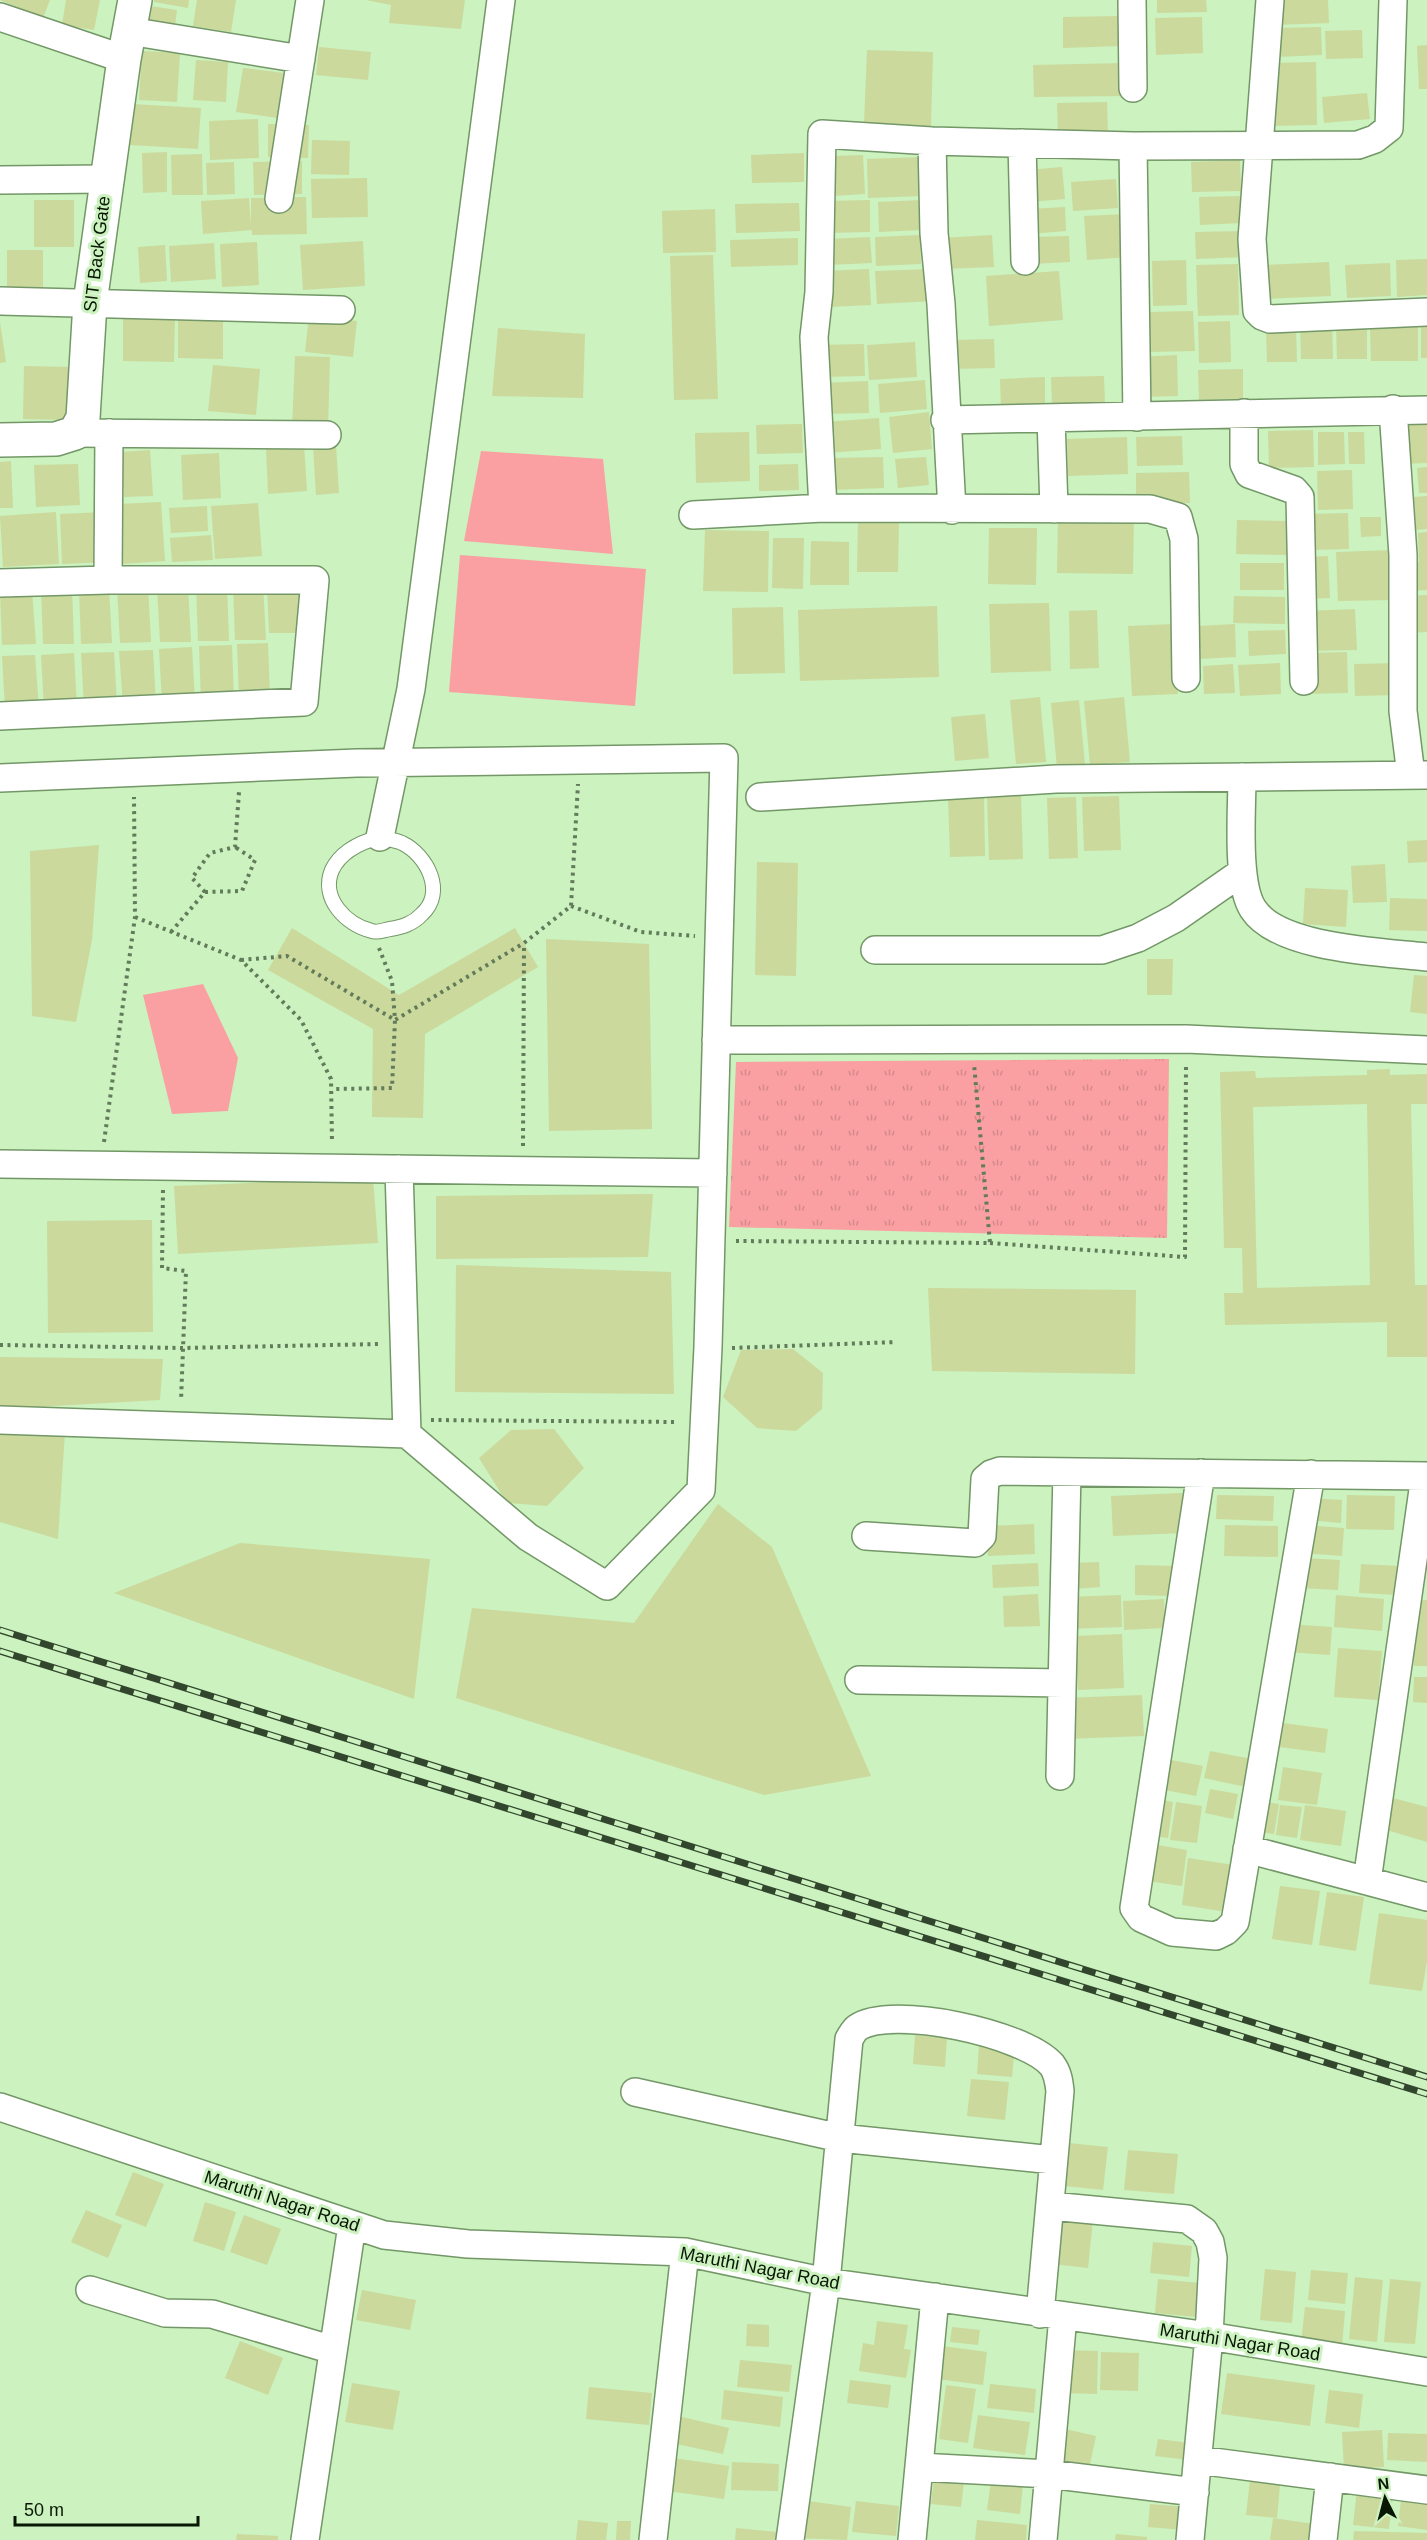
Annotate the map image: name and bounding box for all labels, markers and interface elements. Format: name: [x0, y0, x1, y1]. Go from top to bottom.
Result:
street label: SIT Back Gate: [80, 195, 114, 313]
street label: Maruthi Nagar Road: [202, 2166, 362, 2236]
street label: Maruthi Nagar Road: [679, 2243, 841, 2293]
street label: Maruthi Nagar Road: [1158, 2319, 1322, 2365]
north arrow: [1355, 2468, 1415, 2528]
text: N: [1377, 2475, 1390, 2493]
scale bar: [15, 2489, 198, 2527]
text: 50 m: [24, 2500, 64, 2520]

